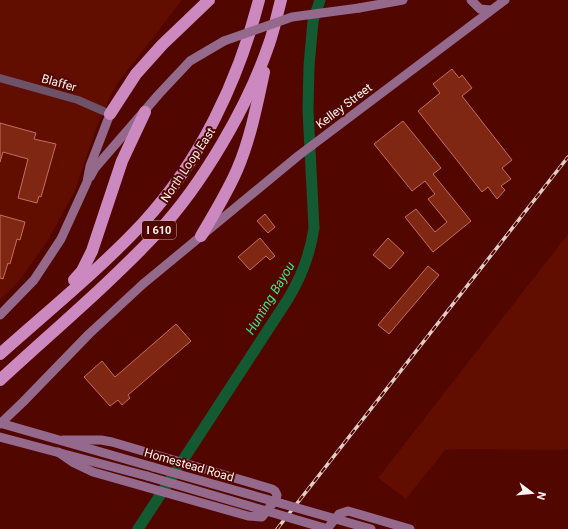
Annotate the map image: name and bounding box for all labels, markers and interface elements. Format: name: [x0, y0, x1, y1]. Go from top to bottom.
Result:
street label: Blaffer: [40, 71, 78, 95]
street label: Kelley Street: [313, 80, 375, 132]
street label: North Loop East: [158, 125, 218, 205]
road number: I 610: [142, 221, 176, 239]
water label: Hunting Bayou: [242, 259, 298, 337]
street label: Homestead Road: [143, 446, 235, 484]
north arrow: [512, 473, 552, 513]
text: N: [534, 490, 548, 501]

